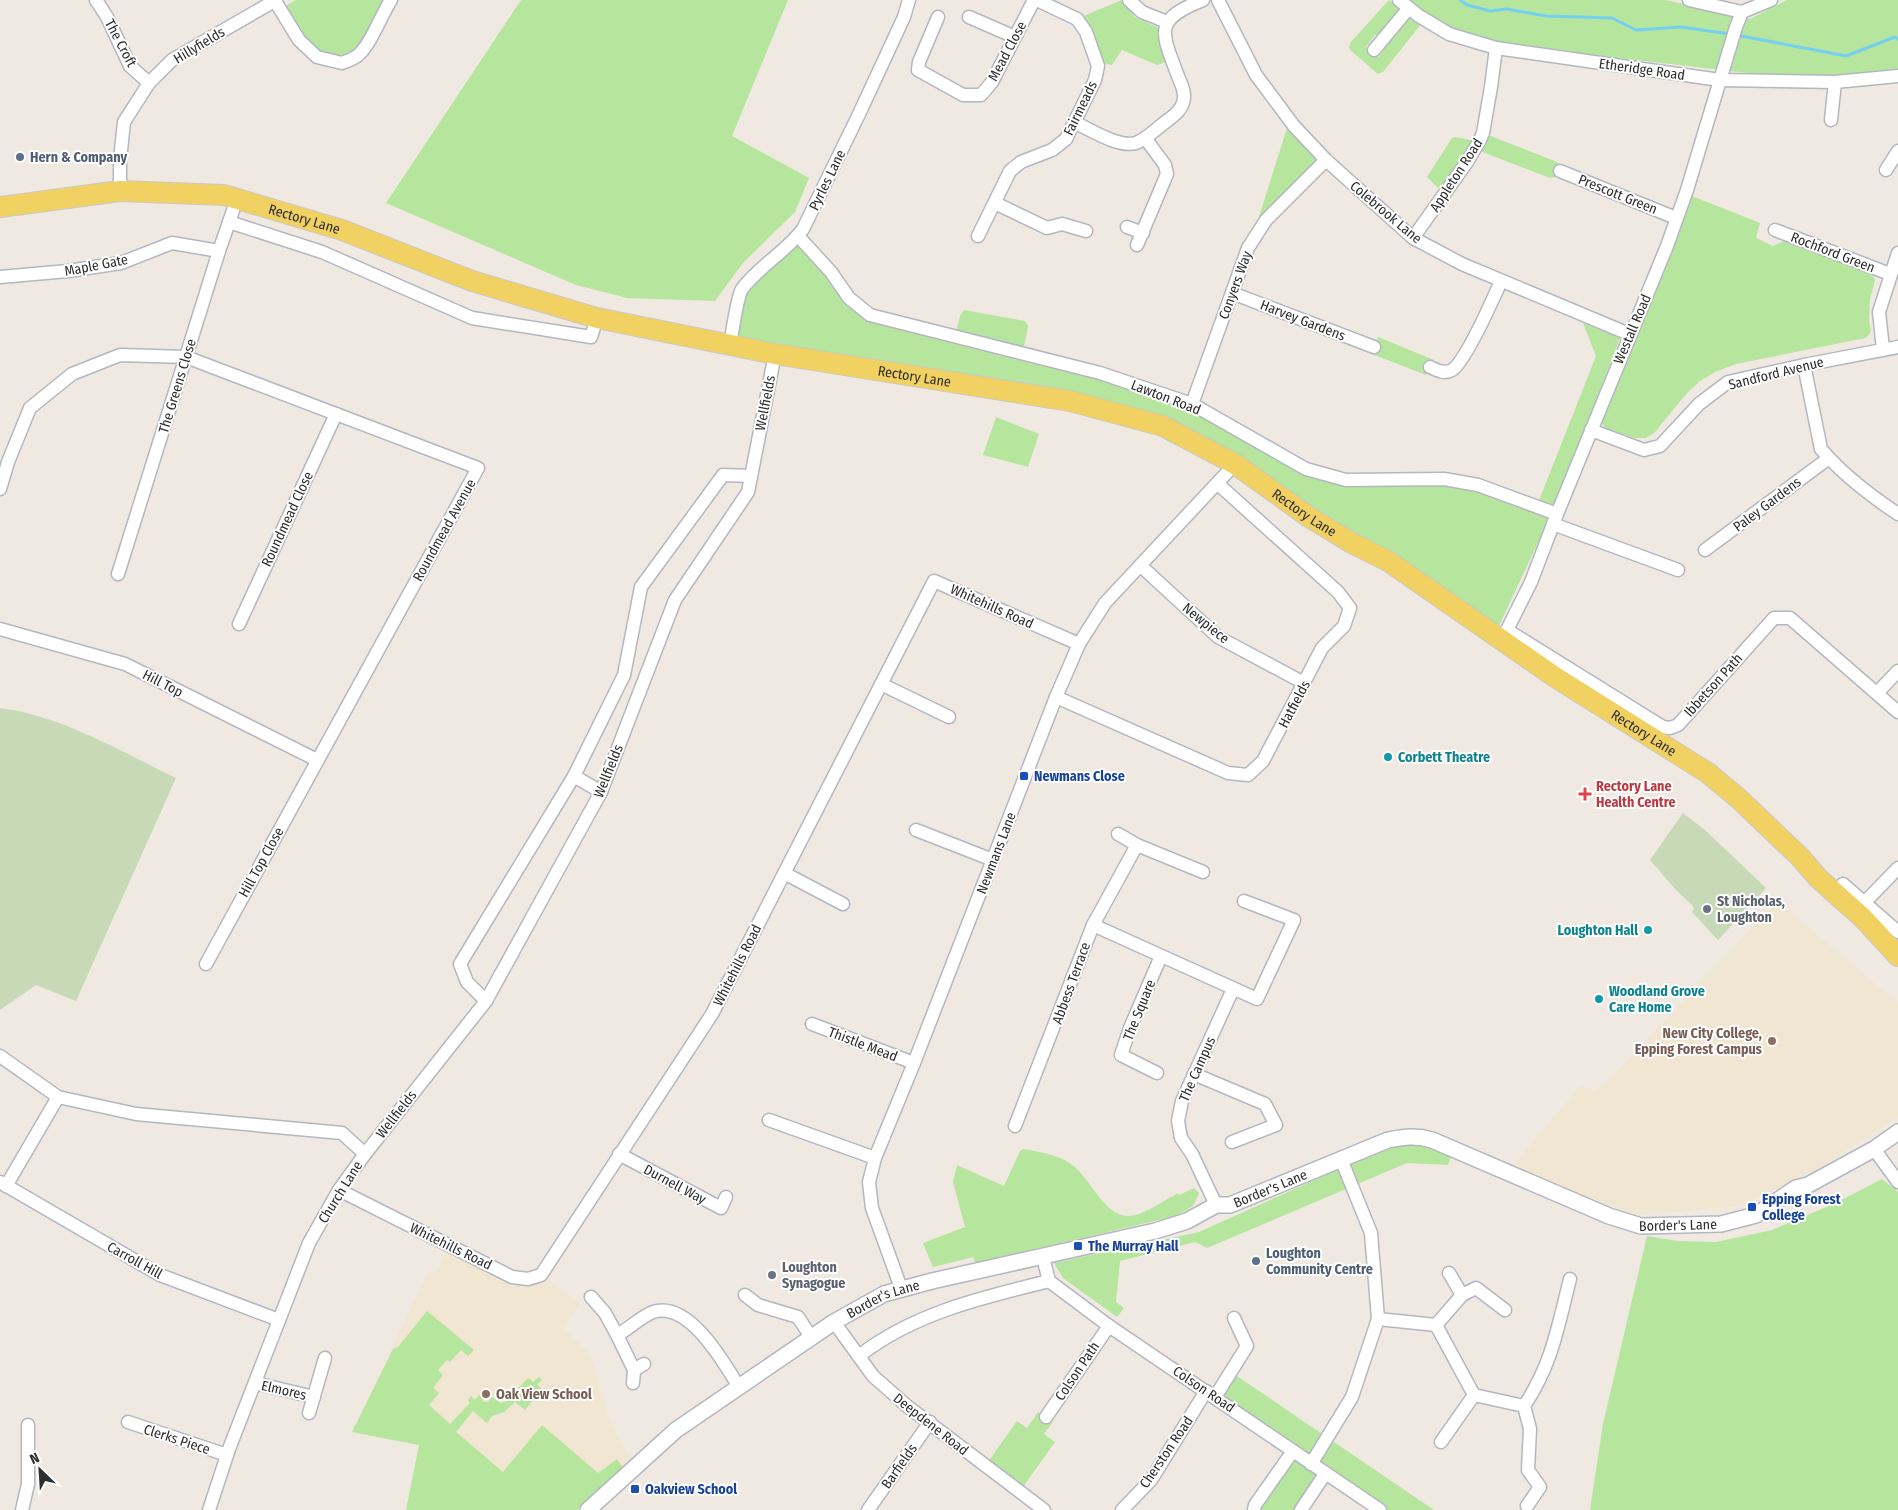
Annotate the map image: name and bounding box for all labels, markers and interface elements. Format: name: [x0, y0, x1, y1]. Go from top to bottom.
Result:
street label: The Croft: [101, 16, 140, 70]
street label: Mead Close: [985, 18, 1030, 84]
street label: Hillyfields: [171, 23, 228, 67]
street label: Etheridge Road: [1598, 55, 1686, 84]
street label: Fairmeads: [1060, 78, 1101, 138]
street label: Appleton Road: [1426, 135, 1486, 215]
street label: Pyrles Lane: [805, 147, 849, 213]
place label: Hern & Company: [30, 149, 127, 166]
marker: Hern & Company: [14, 151, 26, 163]
street label: Prescott Green: [1576, 171, 1660, 218]
street label: Colebrook Lane: [1346, 177, 1425, 247]
street label: Rectory Lane: [266, 201, 342, 238]
street label: Rochford Green: [1788, 229, 1877, 276]
street label: Conyers Way: [1215, 248, 1256, 322]
street label: Maple Gate: [63, 251, 129, 280]
street label: Westall Road: [1610, 292, 1655, 367]
street label: Harvey Gardens: [1258, 296, 1348, 345]
street label: The Greens Close: [155, 337, 200, 435]
street label: Sandford Avenue: [1727, 353, 1826, 394]
street label: Rectory Lane: [877, 363, 952, 391]
street label: Wellfields: [752, 374, 779, 432]
street label: Lawton Road: [1128, 376, 1203, 419]
street label: Roundmead Close: [258, 469, 317, 570]
street label: Paley Gardens: [1730, 473, 1805, 535]
street label: Roundmead Avenue: [409, 476, 480, 584]
street label: Rectory Lane: [1269, 485, 1339, 541]
street label: Whitehills Road: [948, 581, 1036, 632]
street label: Newpiece: [1179, 599, 1233, 647]
street label: Ibbetson Path: [1680, 650, 1746, 721]
street label: Hill Top: [140, 666, 186, 701]
street label: Hatfields: [1275, 678, 1314, 731]
street label: Rectory Lane: [1608, 706, 1679, 760]
street label: Wellfields: [590, 742, 627, 800]
place label: Corbett Theatre: [1398, 749, 1490, 766]
marker: Corbett Theatre: [1382, 751, 1394, 763]
place label: Newmans Close: [1034, 768, 1125, 785]
marker: Newmans Close: [1018, 770, 1030, 782]
place label: Rectory Lane Health Centre: [1596, 778, 1675, 811]
marker: Rectory Lane Health Centre: [1578, 787, 1592, 801]
street label: Newmans Lane: [973, 810, 1020, 896]
street label: Hill Top Close: [235, 824, 288, 900]
place label: St Nicholas, Loughton: [1717, 893, 1785, 926]
marker: St Nicholas, Loughton: [1701, 903, 1713, 915]
street label: Whitehills Road: [710, 922, 765, 1009]
place label: Loughton Hall: [1557, 922, 1638, 939]
marker: Loughton Hall: [1642, 924, 1654, 936]
street label: Abbess Terrace: [1049, 940, 1094, 1026]
street label: The Square: [1120, 977, 1159, 1043]
place label: Woodland Grove Care Home: [1609, 983, 1705, 1016]
marker: Woodland Grove Care Home: [1593, 993, 1605, 1005]
street label: Thistle Mead: [826, 1023, 900, 1065]
place label: New City College, Epping Forest Campus: [1635, 1025, 1762, 1058]
street label: The Campus: [1176, 1034, 1219, 1104]
marker: New City College, Epping Forest Campus: [1766, 1035, 1778, 1047]
street label: Wellfields: [372, 1087, 420, 1142]
street label: Church Lane: [315, 1158, 366, 1226]
street label: Durnell Way: [641, 1161, 710, 1208]
street label: Border's Lane: [1231, 1166, 1310, 1212]
place label: Epping Forest College: [1762, 1191, 1842, 1224]
marker: Epping Forest College: [1746, 1201, 1758, 1213]
street label: Border's Lane: [1639, 1216, 1717, 1235]
street label: Whitehills Road: [407, 1219, 495, 1274]
street label: Carroll Hill: [104, 1238, 166, 1283]
place label: The Murray Hall: [1088, 1238, 1179, 1255]
marker: The Murray Hall: [1072, 1240, 1084, 1252]
place label: Loughton Community Centre: [1266, 1245, 1373, 1278]
marker: Loughton Community Centre: [1250, 1255, 1262, 1267]
place label: Loughton Synagogue: [782, 1259, 845, 1292]
marker: Loughton Synagogue: [766, 1269, 778, 1281]
street label: Border's Lane: [844, 1277, 922, 1322]
street label: Colson Path: [1052, 1339, 1103, 1404]
street label: Colson Road: [1170, 1363, 1238, 1416]
street label: Elmores: [260, 1377, 308, 1404]
place label: Oak View School: [496, 1386, 592, 1403]
marker: Oak View School: [480, 1388, 492, 1400]
street label: Deepdene Road: [890, 1390, 972, 1459]
street label: Cherston Road: [1136, 1413, 1197, 1492]
street label: Clerks Piece: [142, 1421, 212, 1458]
street label: Barfields: [878, 1441, 921, 1492]
north arrow: [15, 1445, 65, 1495]
text: N: [27, 1449, 42, 1468]
place label: Oakview School: [645, 1481, 737, 1498]
marker: Oakview School: [629, 1483, 641, 1495]

